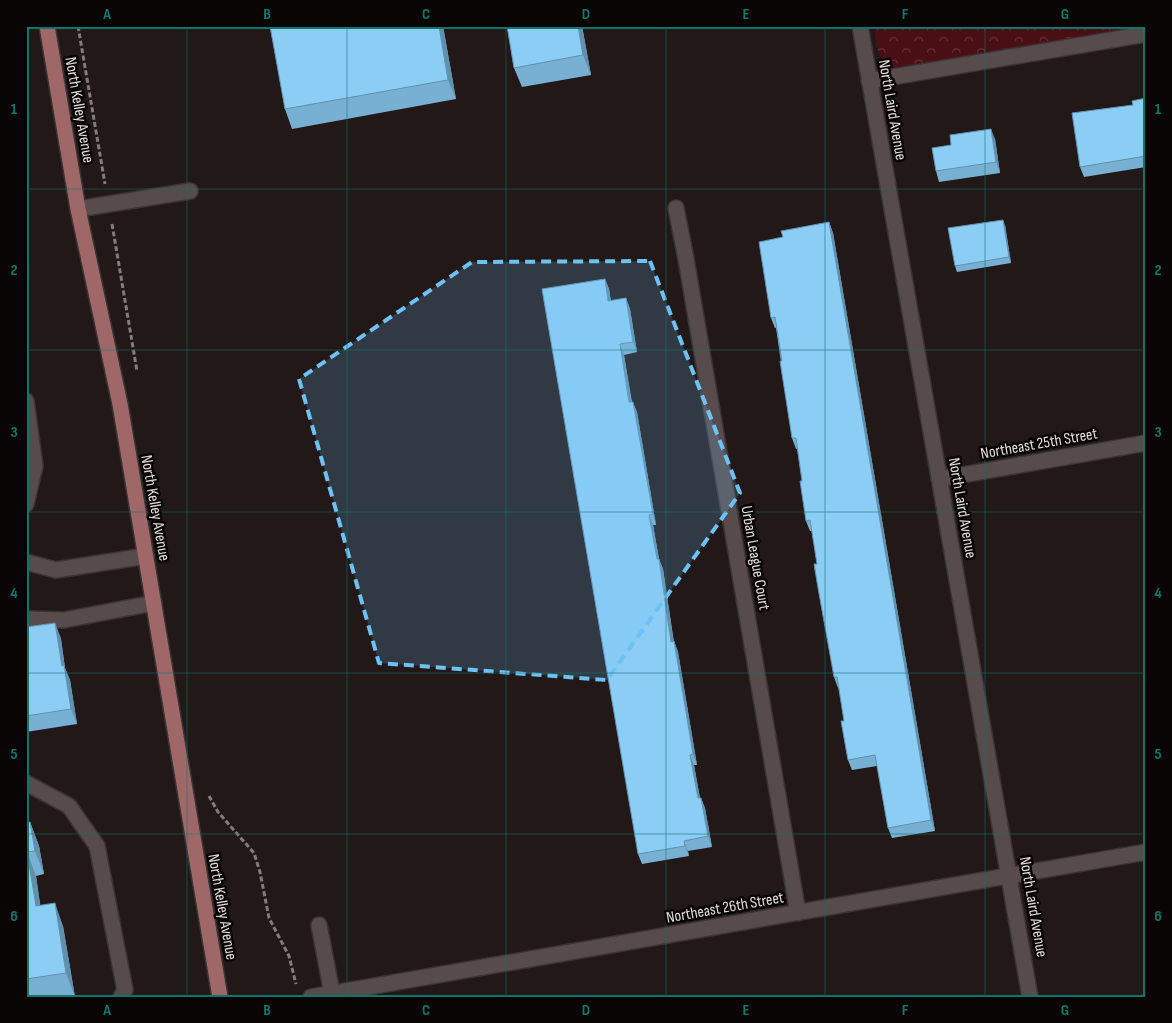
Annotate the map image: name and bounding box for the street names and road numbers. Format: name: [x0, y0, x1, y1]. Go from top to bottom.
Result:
street label: North Kelley Avenue: [60, 55, 98, 165]
street label: North Laird Avenue: [874, 58, 910, 162]
street label: Northeast 25th Street: [979, 424, 1099, 464]
street label: North Kelley Avenue: [136, 453, 174, 563]
street label: North Laird Avenue: [944, 456, 980, 560]
street label: Urban League Court: [736, 504, 774, 612]
street label: North Kelley Avenue: [203, 852, 241, 962]
street label: North Laird Avenue: [1015, 855, 1051, 959]
street label: Northeast 26th Street: [665, 888, 785, 928]

